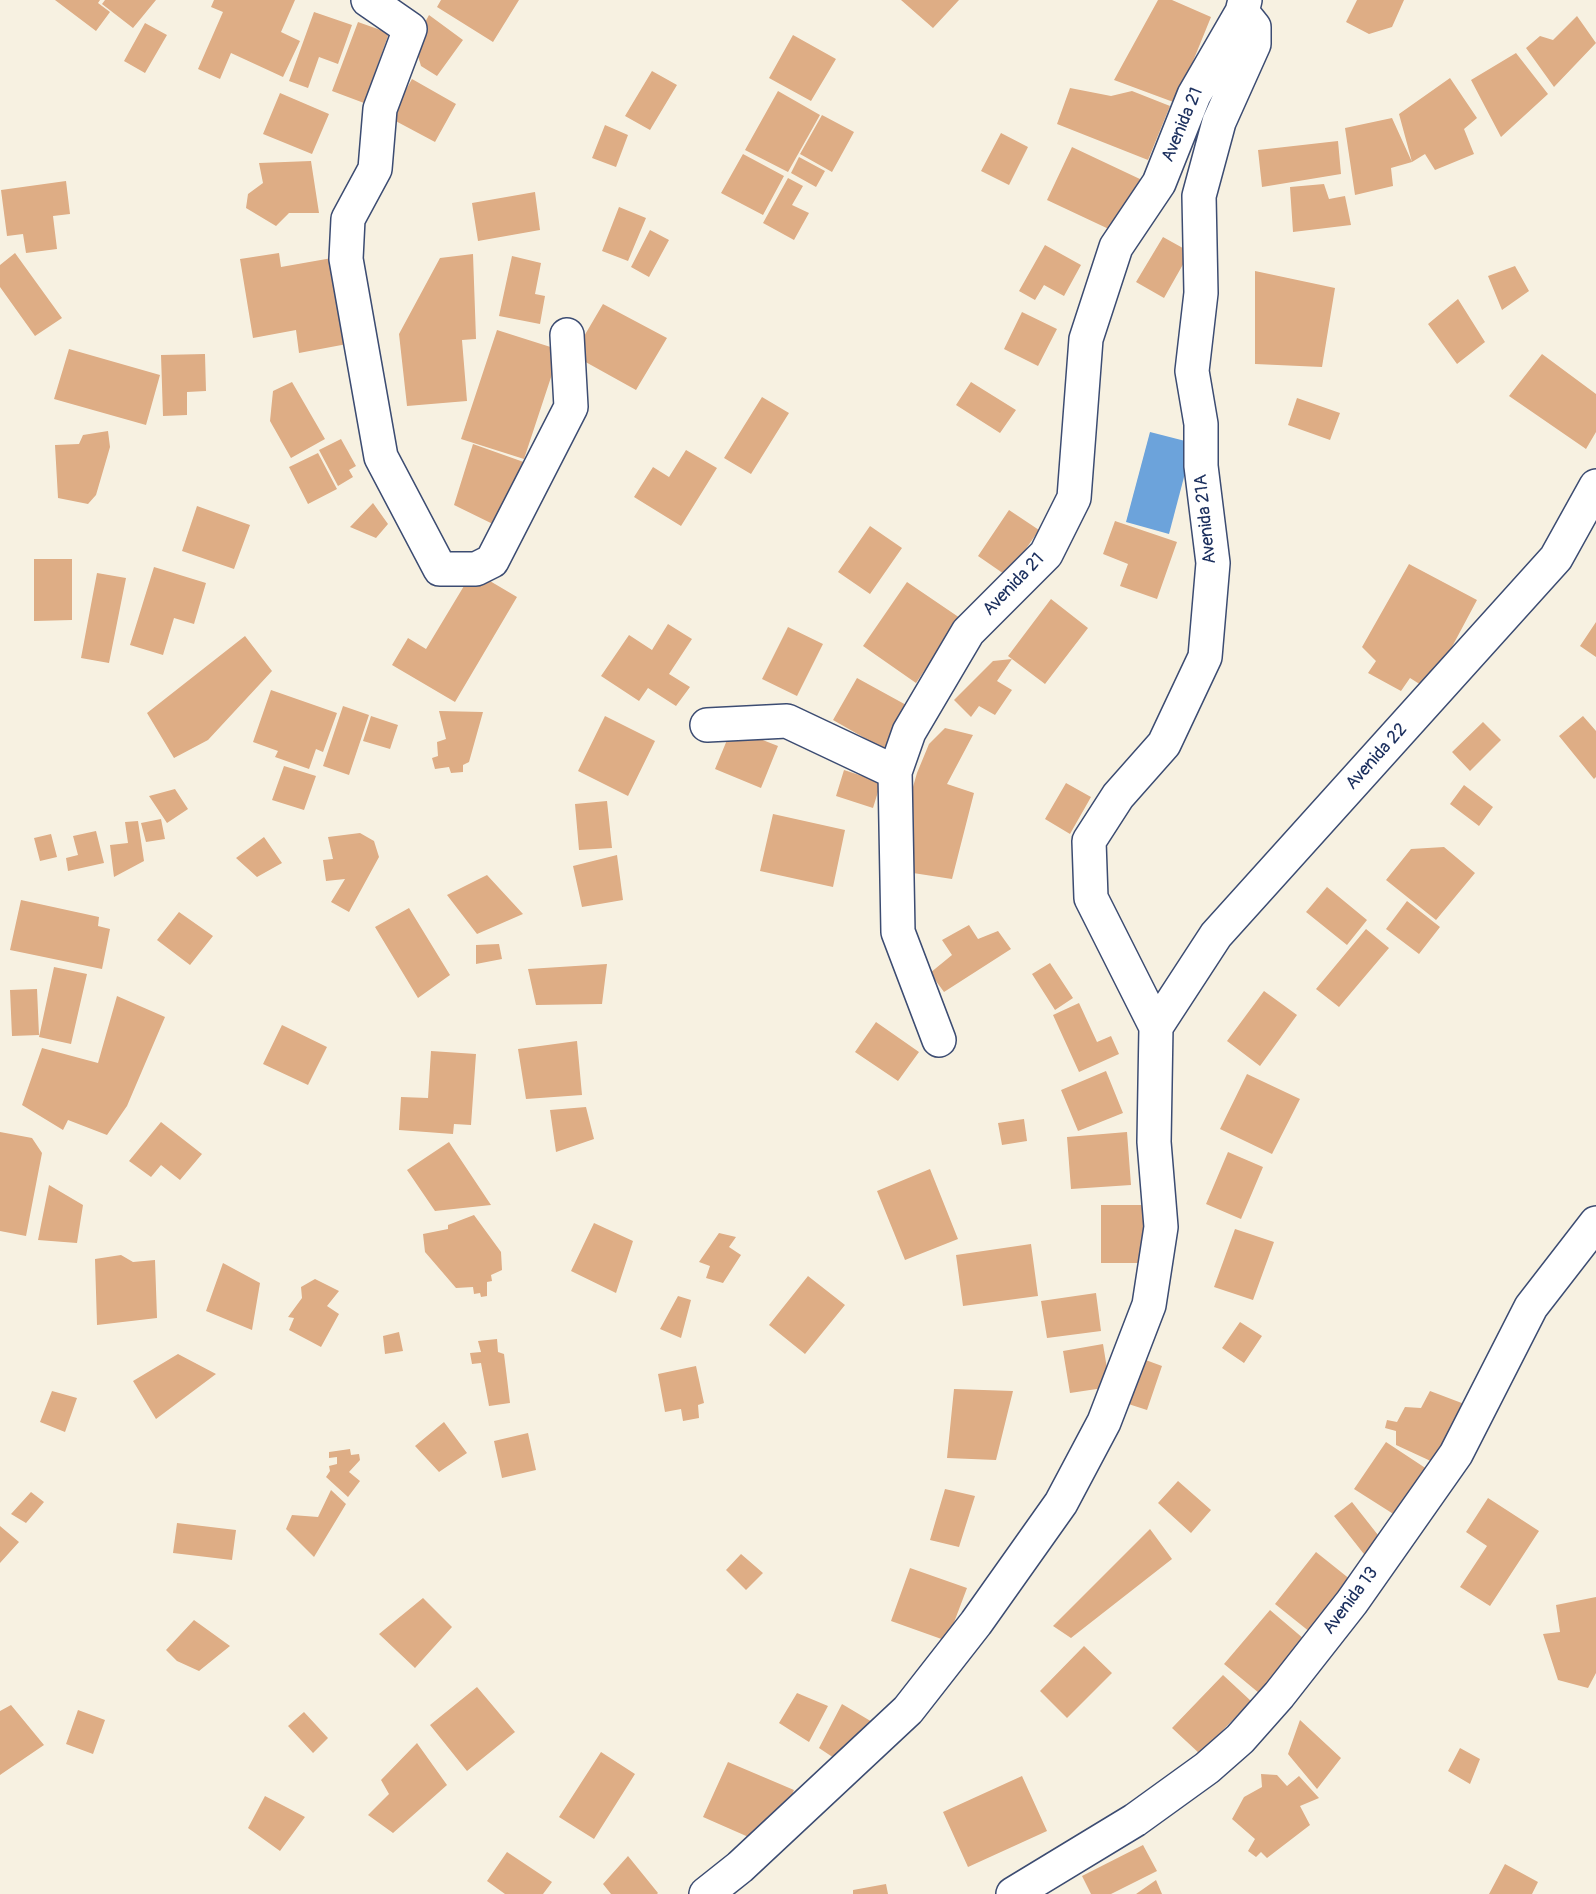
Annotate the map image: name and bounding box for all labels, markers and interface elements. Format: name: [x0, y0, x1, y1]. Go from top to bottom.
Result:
street label: Avenida 21: [1158, 85, 1208, 165]
street label: Avenida 21A: [1191, 473, 1221, 565]
street label: Avenida 21: [979, 549, 1049, 621]
street label: Avenida 22: [1342, 719, 1412, 795]
street label: Avenida 13: [1319, 1563, 1383, 1639]

